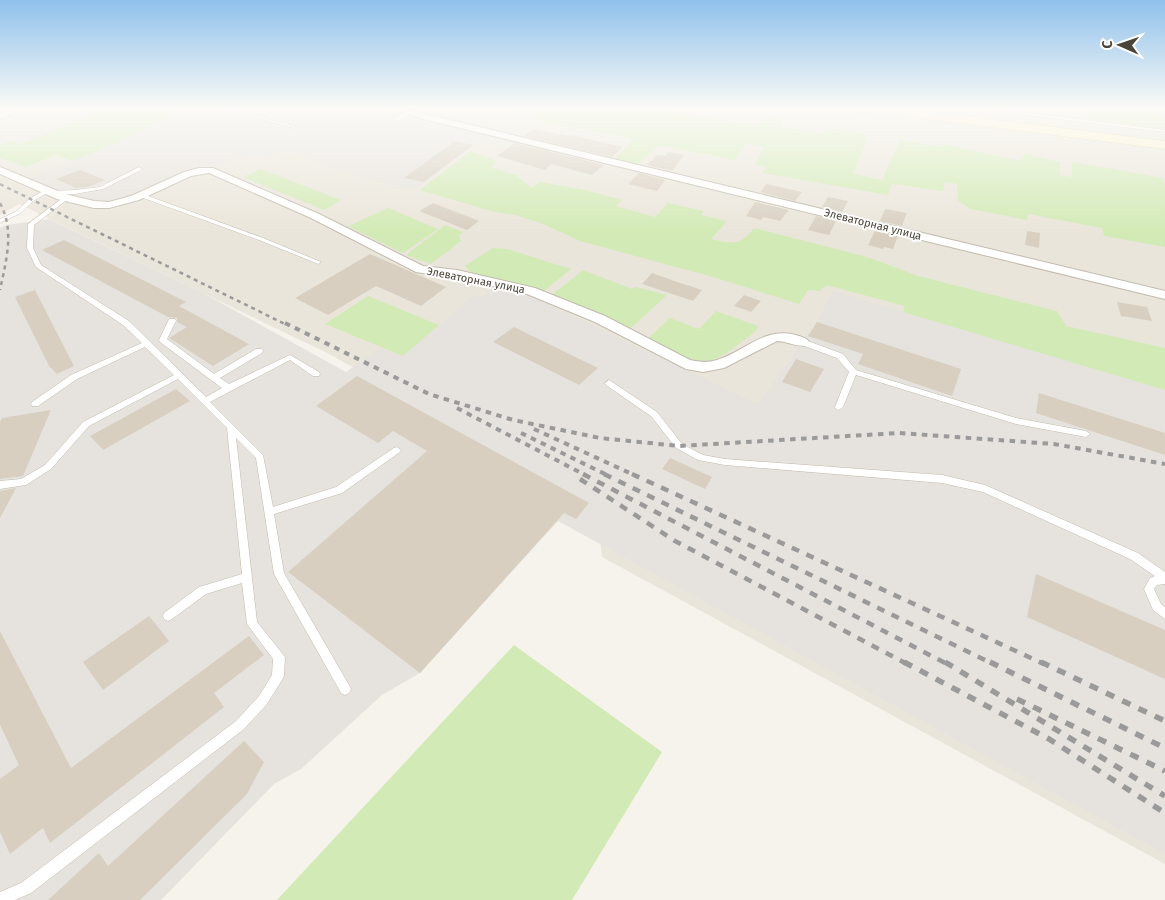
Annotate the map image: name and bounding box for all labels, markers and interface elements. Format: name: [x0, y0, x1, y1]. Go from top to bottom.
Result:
north arrow: [1095, 20, 1145, 70]
text: С: [1099, 40, 1116, 49]
street label: Элеваторная улица: [823, 206, 923, 243]
street label: Элеваторная улица: [426, 265, 526, 296]

